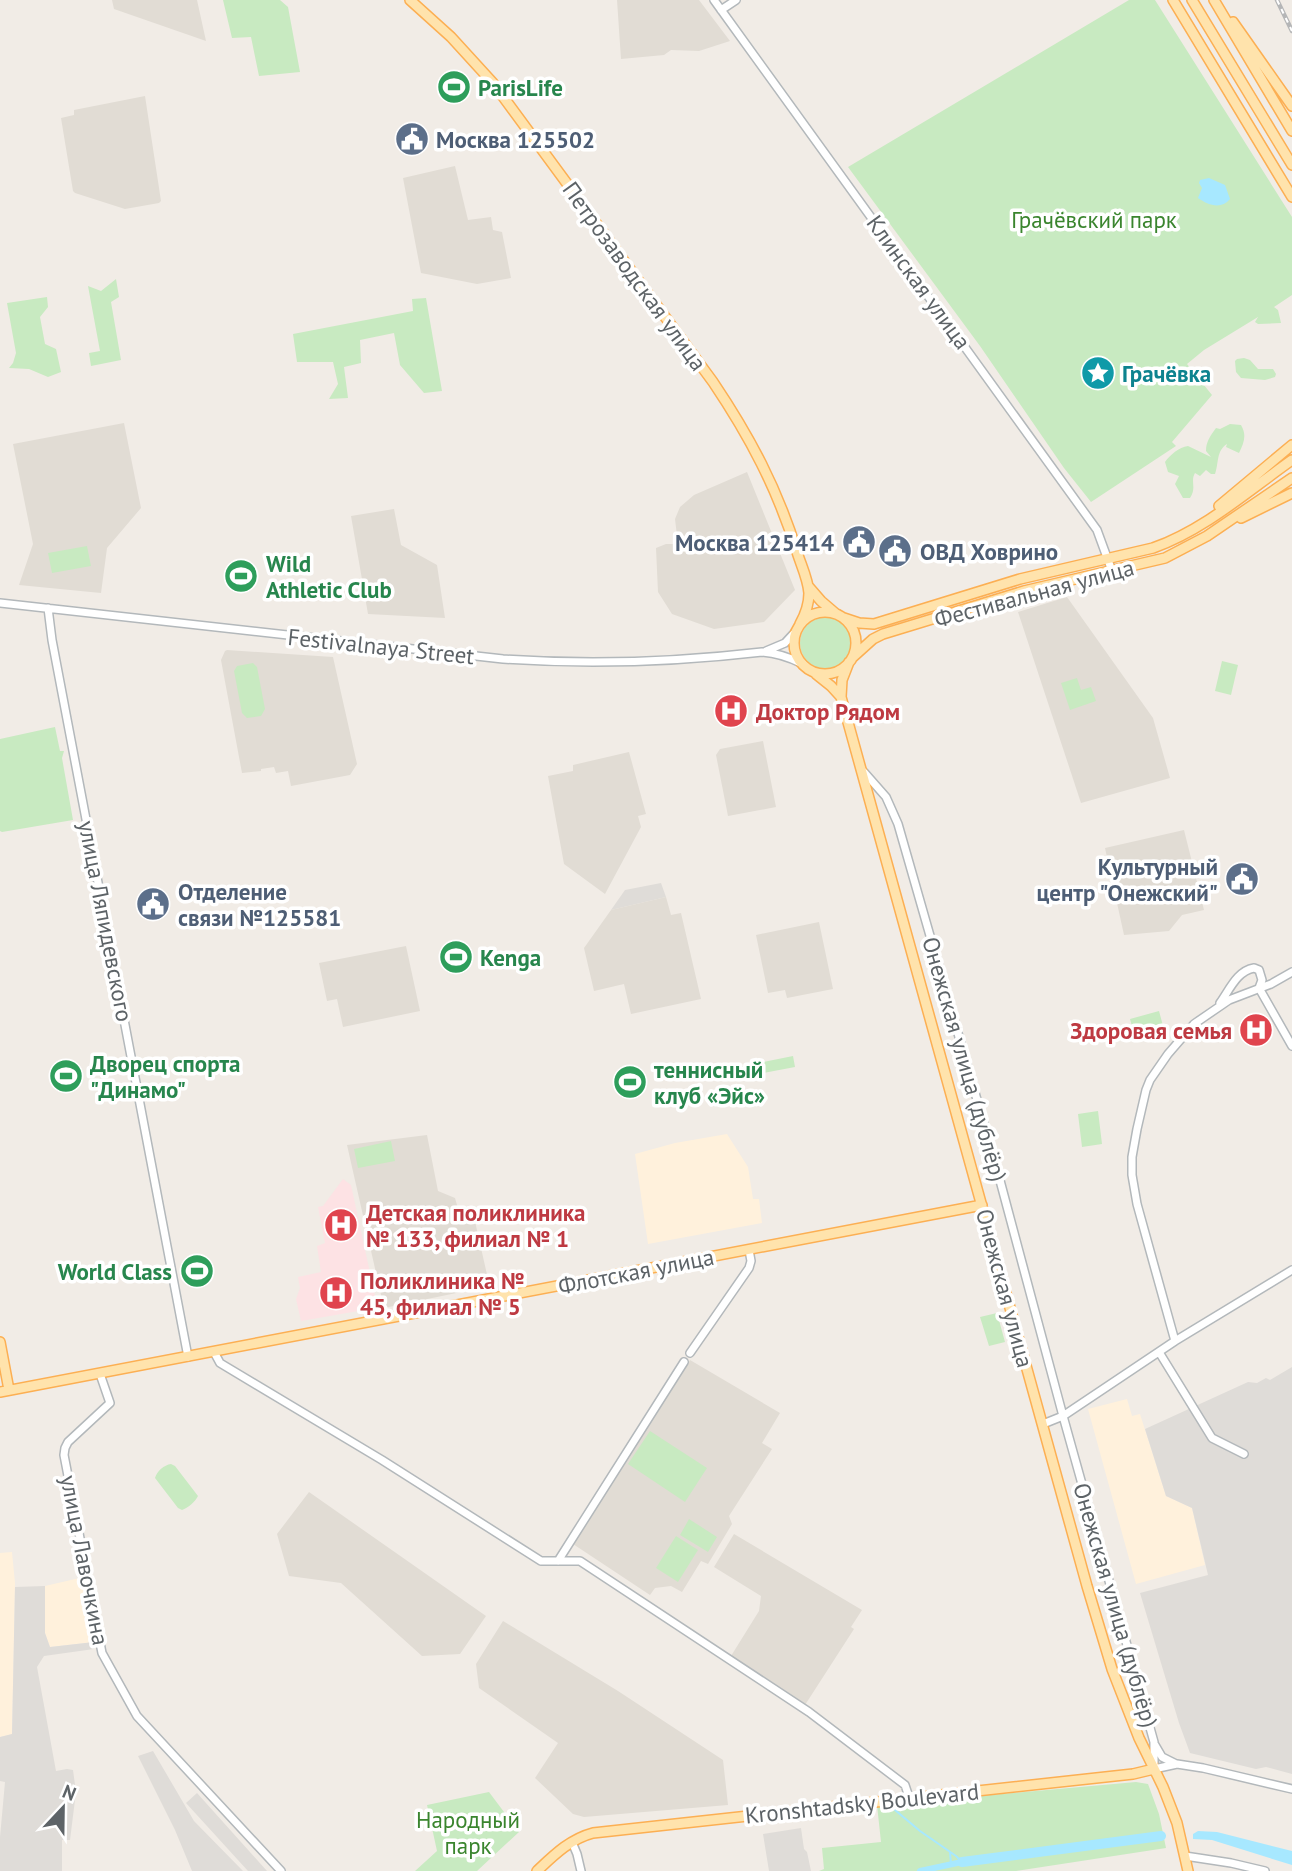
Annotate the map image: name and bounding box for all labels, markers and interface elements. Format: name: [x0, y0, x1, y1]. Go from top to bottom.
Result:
sports icon: ParisLife: [435, 68, 473, 106]
place label: ParisLife: [478, 73, 563, 102]
public building icon: Москва 125502: [393, 120, 431, 158]
place label: Москва 125502: [436, 125, 595, 154]
street label: Петрозаводская улица: [557, 176, 713, 376]
park label: Грачёвский парк: [1011, 205, 1177, 234]
street label: Клинская улица: [861, 209, 977, 355]
place icon: Грачёвка: [1079, 354, 1117, 392]
place label: Грачёвка: [1122, 359, 1211, 388]
public building icon: Москва 125414: [840, 523, 878, 561]
place label: Москва 125414: [675, 528, 834, 557]
public building icon: ОВД Ховрино: [876, 532, 914, 570]
place label: ОВД Ховрино: [920, 537, 1058, 566]
place label: Wild Athletic Club: [266, 549, 392, 604]
street label: Фестивальная улица: [931, 552, 1137, 634]
sports icon: Wild Athletic Club: [222, 557, 260, 595]
street label: Festivalnaya Street: [286, 622, 476, 670]
hospital icon: Доктор Рядом: [712, 692, 750, 730]
place label: Доктор Рядом: [756, 697, 900, 726]
street label: улица Ляпидевского: [72, 818, 140, 1024]
place label: Культурный центр "Онежский": [1036, 852, 1218, 907]
public building icon: Культурный центр "Онежский": [1223, 860, 1261, 898]
place label: Отделение связи №125581: [178, 877, 341, 932]
public building icon: Отделение связи №125581: [134, 885, 172, 923]
street label: Онежская улица (дублёр): [916, 933, 1014, 1185]
sports icon: Kenga: [437, 938, 475, 976]
place label: Kenga: [480, 943, 541, 972]
hospital icon: Здоровая семья: [1237, 1011, 1275, 1049]
place label: Здоровая семья: [1070, 1016, 1232, 1045]
place label: Дворец спорта "Динамо": [90, 1049, 240, 1104]
place label: теннисный клуб «Эйс»: [654, 1055, 765, 1110]
sports icon: Дворец спорта "Динамо": [47, 1057, 85, 1095]
sports icon: теннисный клуб «Эйс»: [611, 1063, 649, 1101]
place label: Детская поликлиника № 133, филиал № 1: [366, 1198, 585, 1253]
street label: Онежская улица: [970, 1205, 1040, 1371]
hospital icon: Детская поликлиника № 133, филиал № 1: [322, 1206, 360, 1244]
street label: Флотская улица: [556, 1242, 716, 1300]
sports icon: World Class: [178, 1252, 216, 1290]
place label: World Class: [58, 1257, 172, 1286]
place label: Поликлиника № 45, филиал № 5: [360, 1266, 525, 1321]
hospital icon: Поликлиника № 45, филиал № 5: [317, 1274, 355, 1312]
street label: улица Лавочкина: [54, 1472, 116, 1648]
street label: Онежская улица (дублёр): [1067, 1479, 1165, 1731]
north arrow: [28, 1773, 98, 1843]
street label: Kronshtadsky Boulevard: [743, 1776, 981, 1830]
text: N: [59, 1779, 80, 1806]
park label: Народный парк: [416, 1805, 520, 1860]

